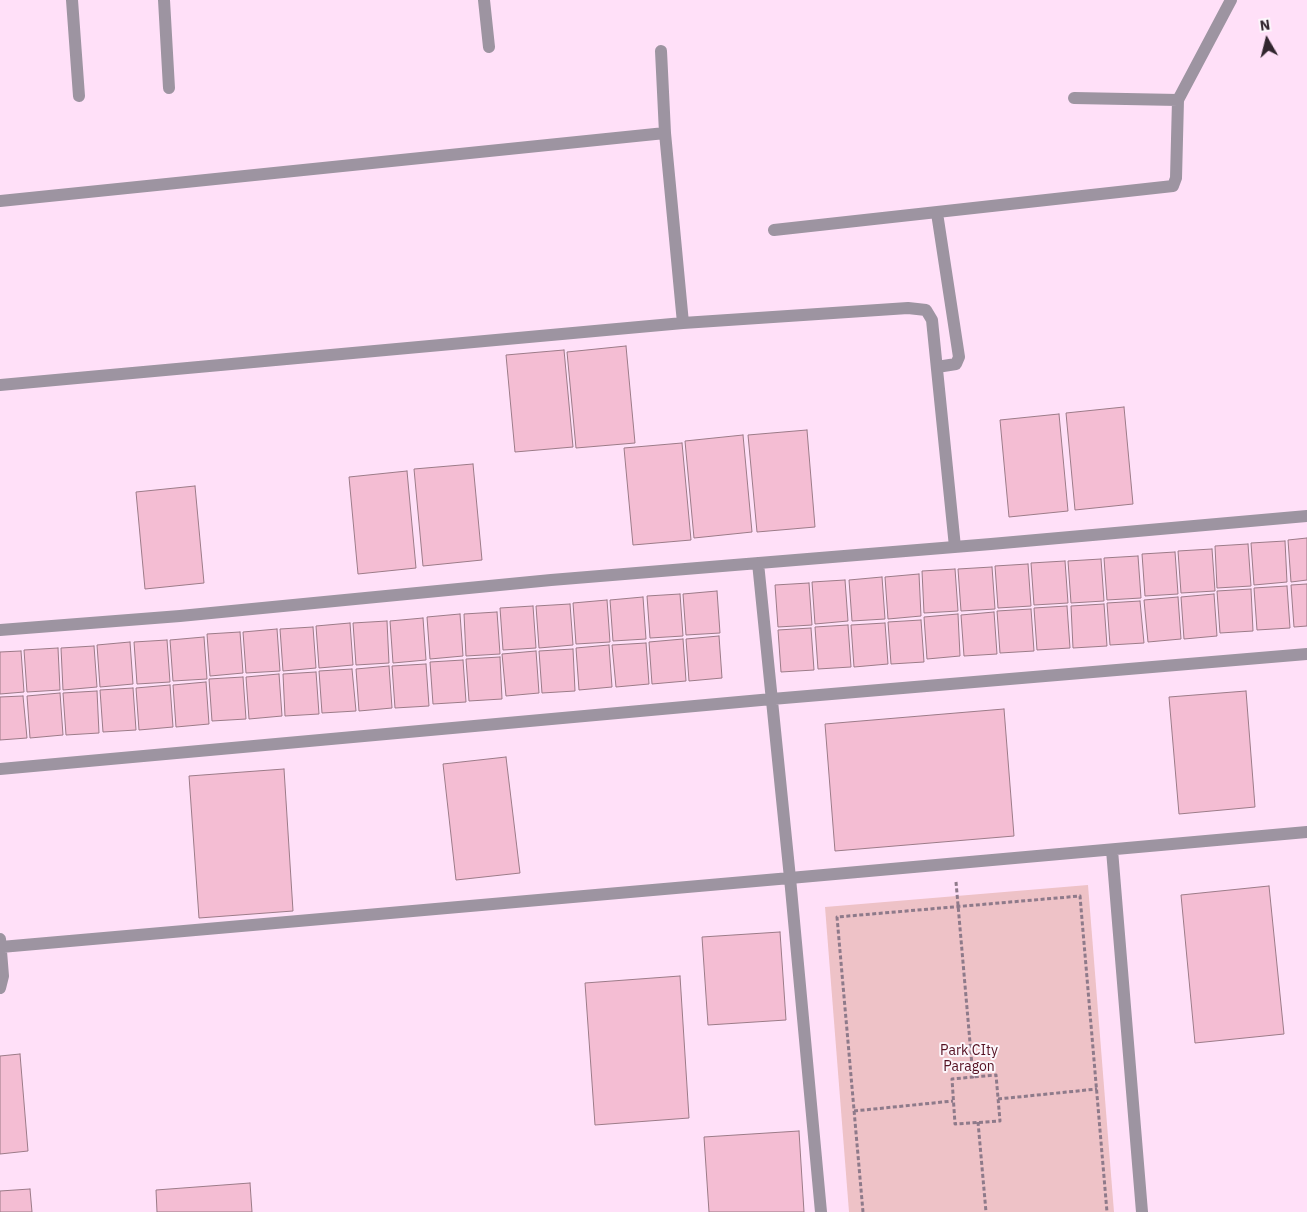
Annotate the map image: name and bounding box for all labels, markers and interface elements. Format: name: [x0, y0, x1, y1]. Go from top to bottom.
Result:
north arrow: [1242, 15, 1292, 65]
text: N: [1259, 16, 1271, 35]
park label: Park CIty Paragon: [940, 1043, 998, 1076]

